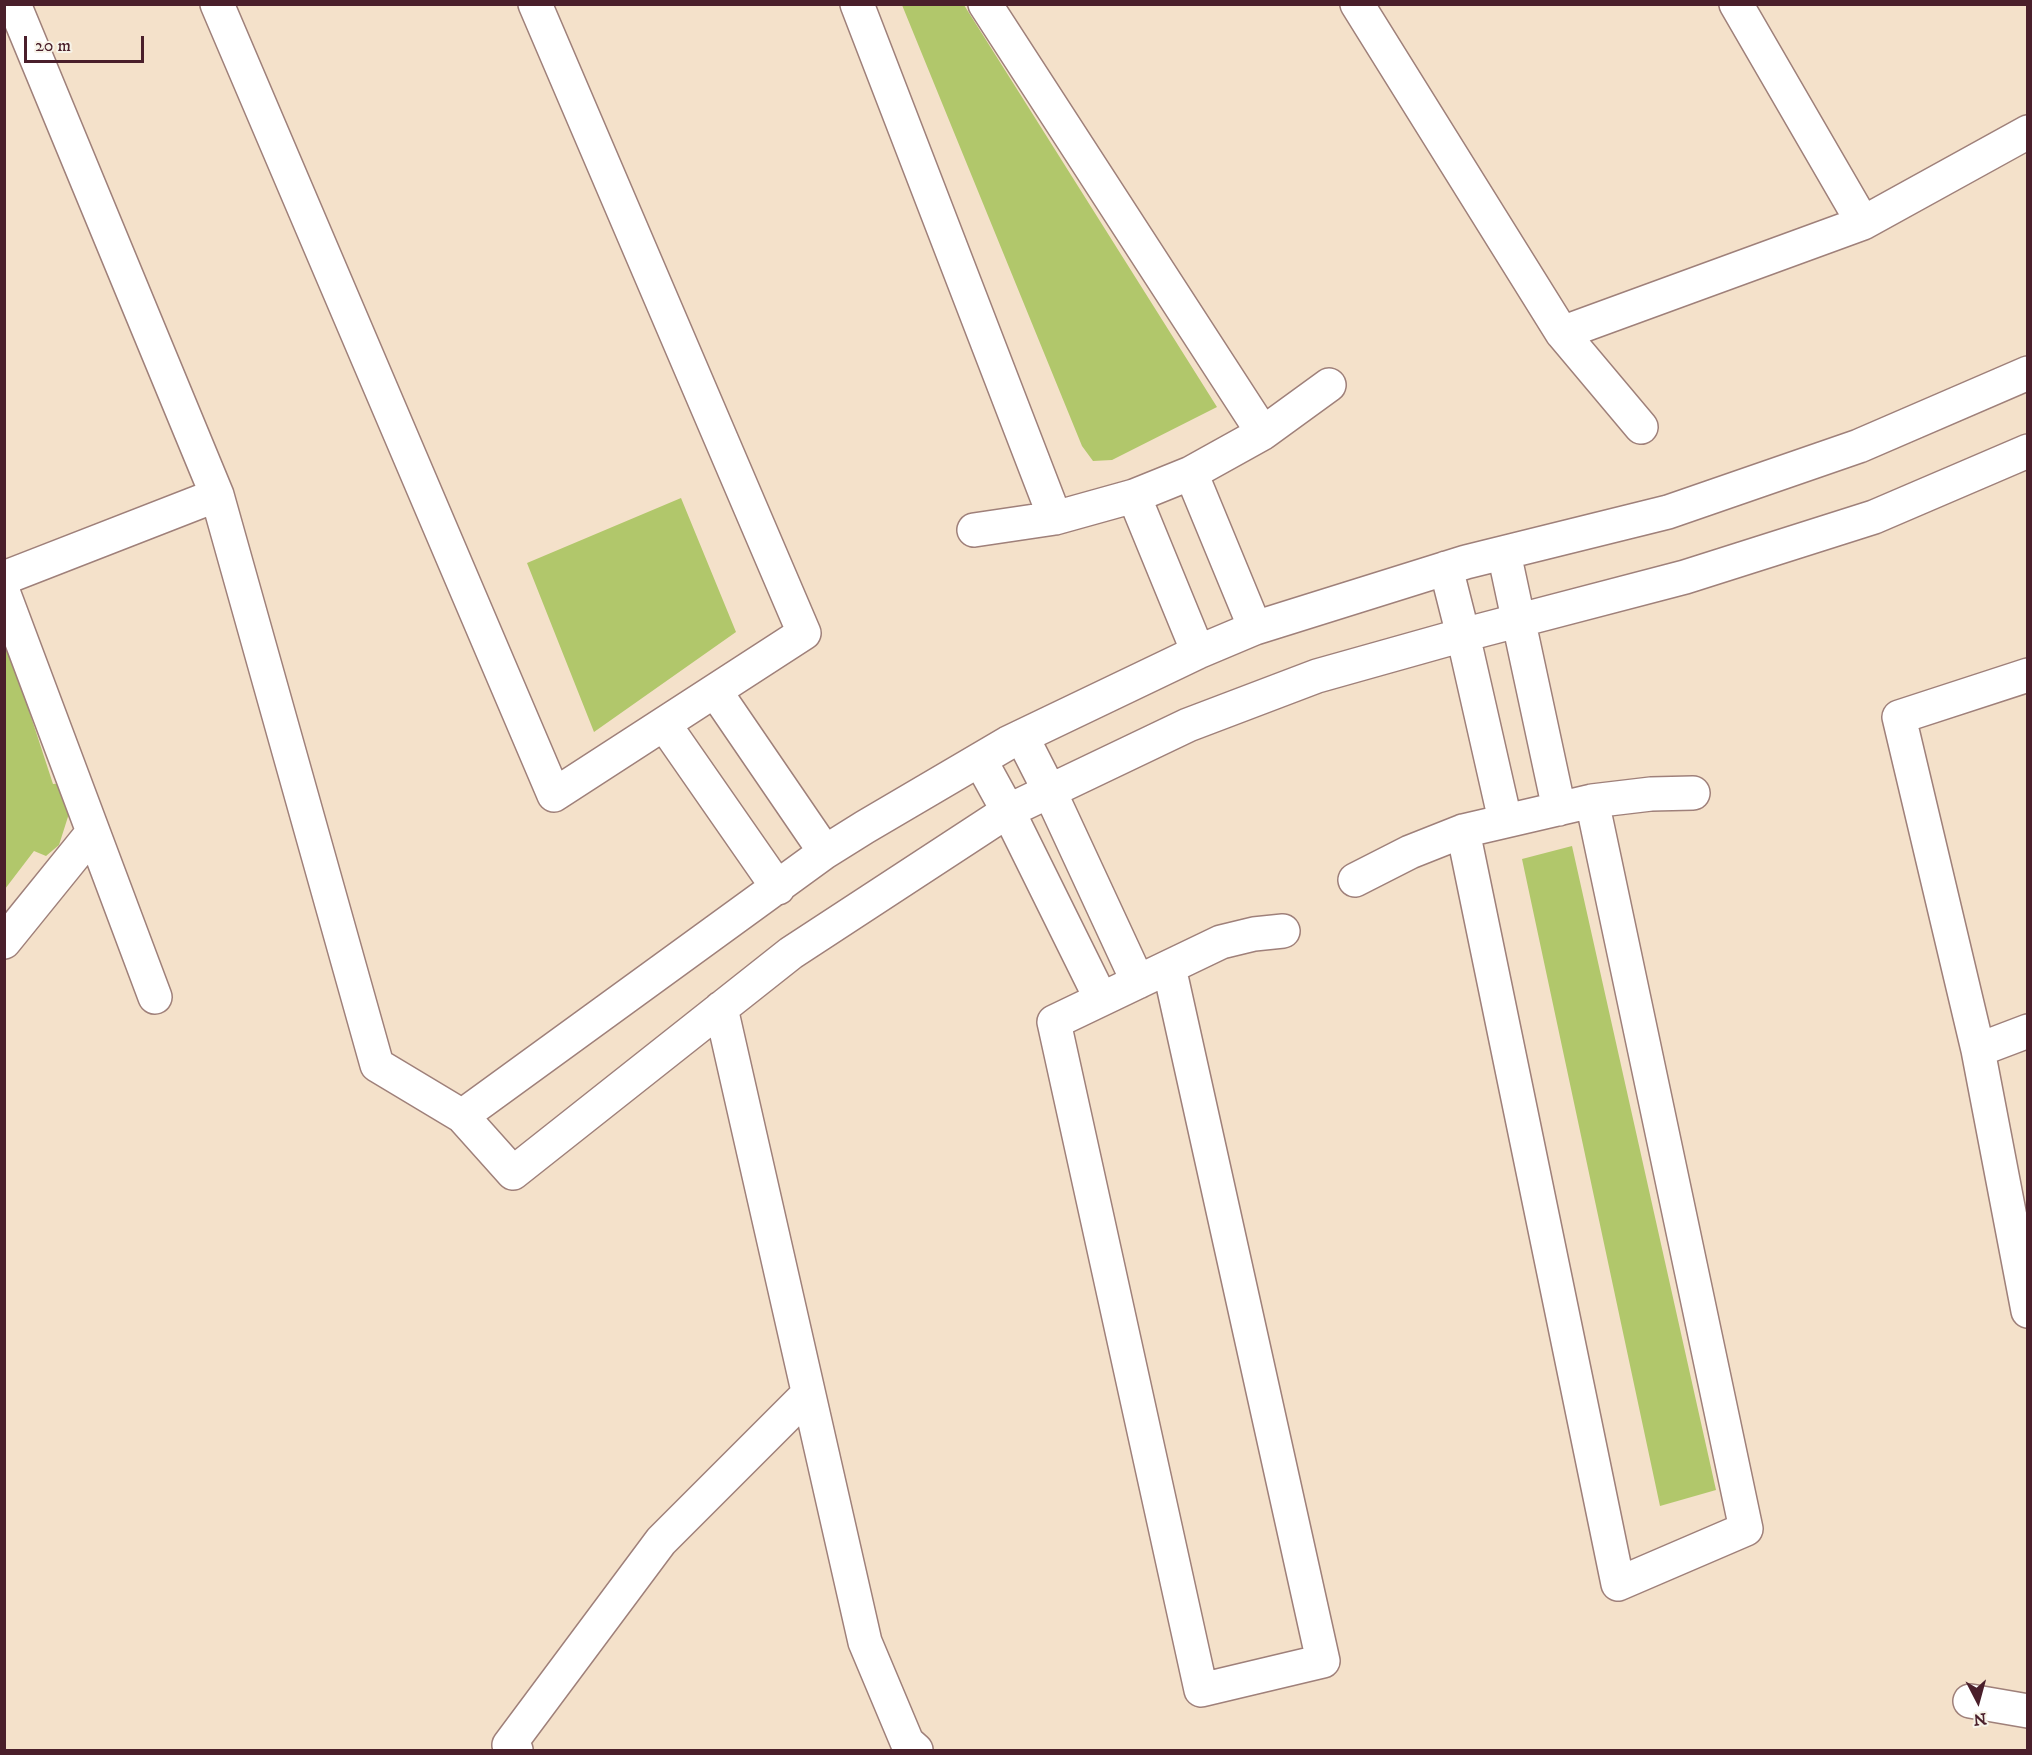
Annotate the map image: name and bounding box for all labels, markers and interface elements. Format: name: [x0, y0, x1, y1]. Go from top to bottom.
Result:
scale bar: [27, 24, 147, 62]
text: 20 m: [35, 35, 71, 57]
north arrow: [1948, 1671, 2008, 1731]
text: N: [1972, 1708, 1987, 1730]

